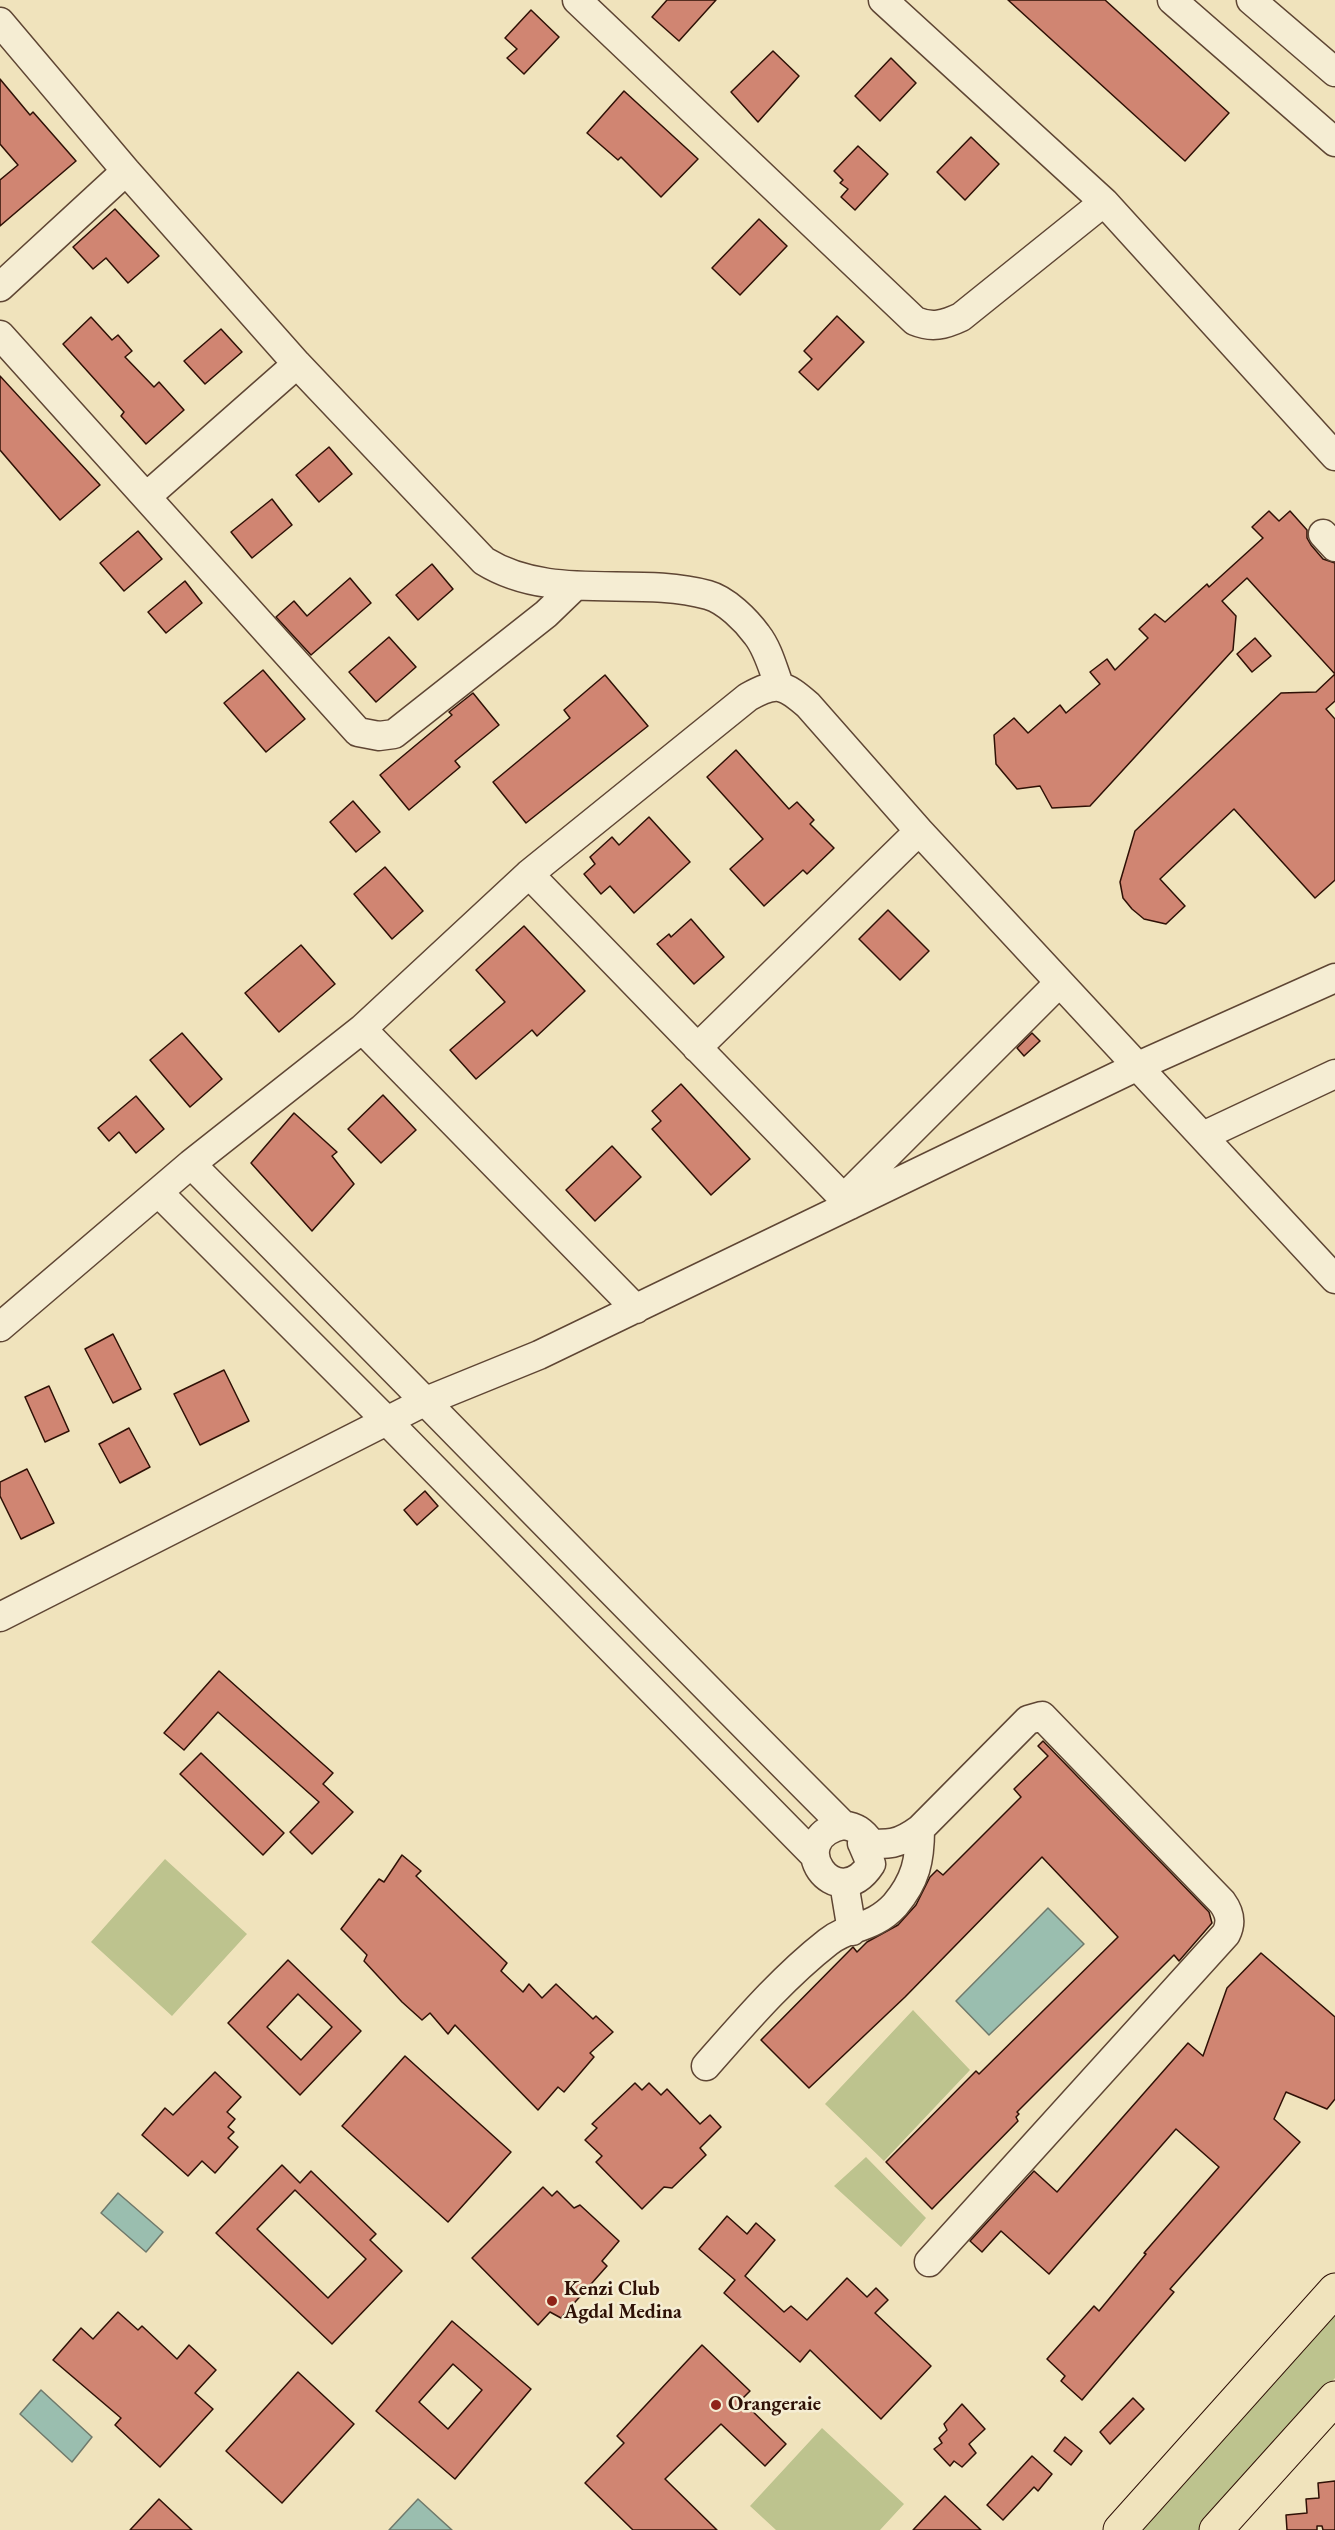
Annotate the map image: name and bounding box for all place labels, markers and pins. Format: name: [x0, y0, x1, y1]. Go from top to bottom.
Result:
place label: Kenzi Club Agdal Medina: [564, 2278, 682, 2325]
marker: Kenzi Club Agdal Medina: [545, 2294, 559, 2308]
place label: Orangeraie: [728, 2393, 821, 2417]
marker: Orangeraie: [709, 2398, 723, 2412]

